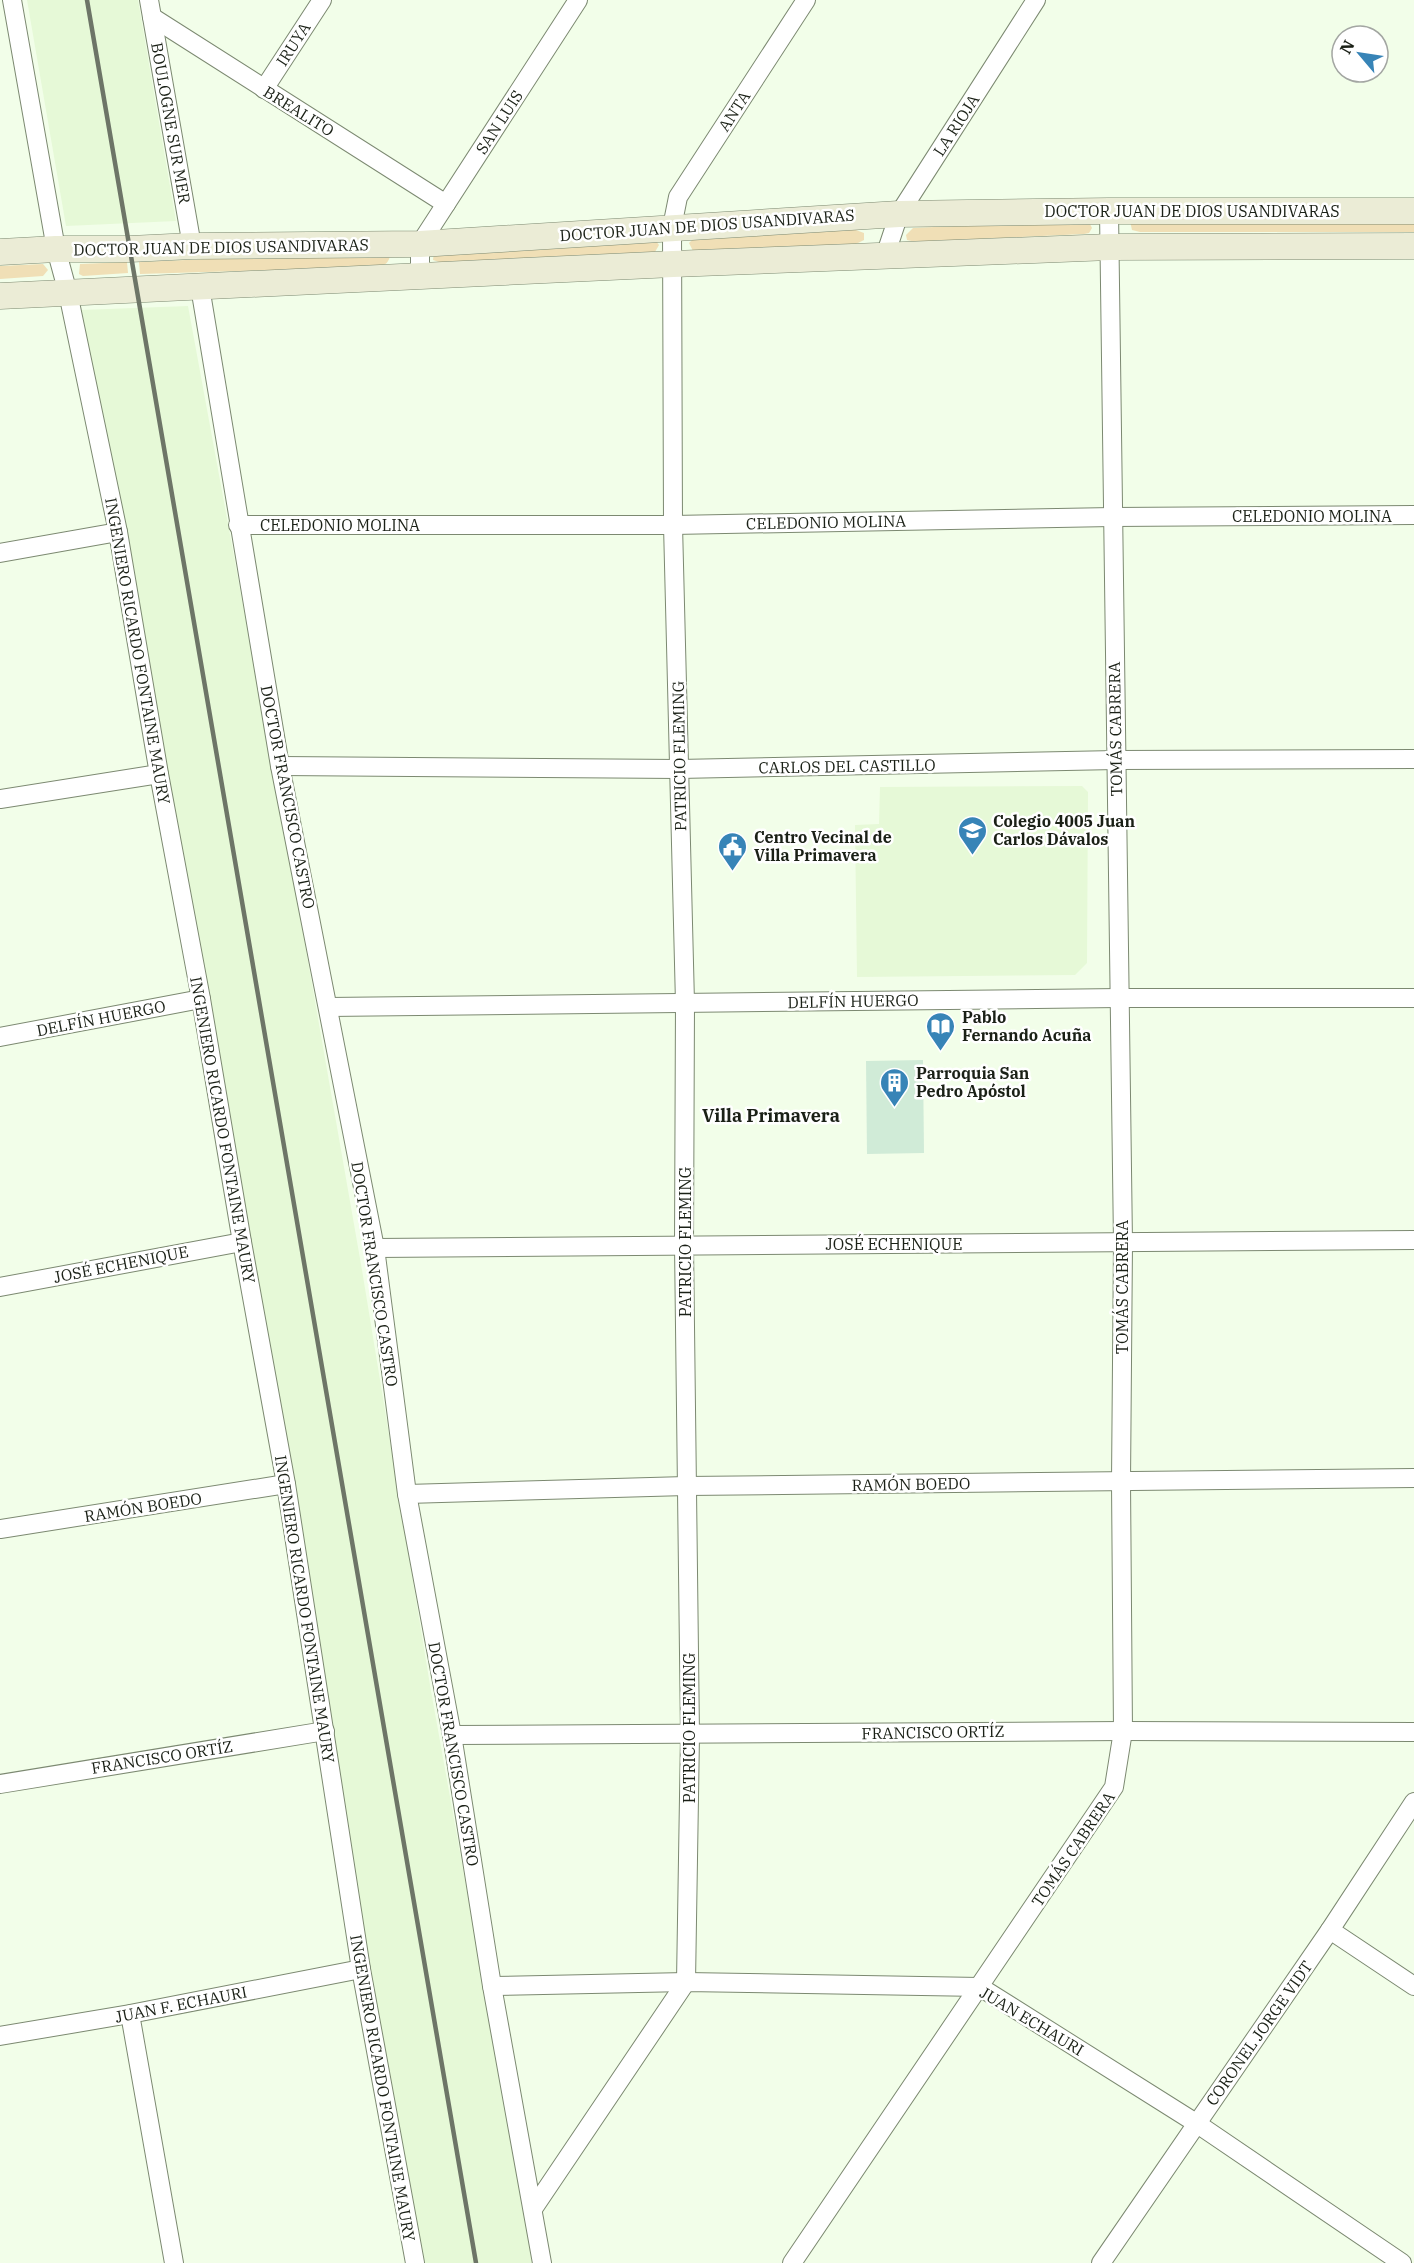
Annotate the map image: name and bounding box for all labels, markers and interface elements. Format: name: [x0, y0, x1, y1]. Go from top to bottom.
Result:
street label: IRUYA: [272, 18, 314, 70]
north arrow: [1330, 24, 1390, 84]
text: N: [1335, 36, 1359, 57]
street label: BOULOGNE SUR MER: [147, 41, 195, 205]
street label: BREALITO: [260, 81, 338, 141]
street label: SAN LUIS: [471, 86, 527, 158]
street label: ANTA: [714, 87, 754, 135]
street label: LA RIOJA: [929, 90, 983, 160]
street label: DOCTOR JUAN DE DIOS USANDIVARAS: [1044, 201, 1340, 221]
street label: DOCTOR JUAN DE DIOS USANDIVARAS: [559, 205, 855, 245]
street label: DOCTOR JUAN DE DIOS USANDIVARAS: [73, 234, 369, 260]
street label: INGENIERO RICARDO FONTAINE MAURY: [101, 496, 175, 806]
street label: CELEDONIO MOLINA: [1232, 506, 1392, 526]
street label: CELEDONIO MOLINA: [746, 511, 906, 533]
street label: CELEDONIO MOLINA: [260, 515, 420, 535]
street label: TOMÁS CABRERA: [1103, 662, 1126, 796]
street label: PATRICIO FLEMING: [668, 681, 690, 831]
street label: DOCTOR FRANCISCO CASTRO: [256, 683, 320, 911]
street label: CARLOS DEL CASTILLO: [758, 754, 936, 778]
place label: Colegio 4005 Juan Carlos Dávalos: [993, 811, 1135, 849]
school or university icon: Colegio 4005 Juan Carlos Dávalos: [956, 814, 988, 856]
place label: Centro Vecinal de Villa Primavera: [754, 827, 892, 865]
public building icon: Centro Vecinal de Villa Primavera: [717, 830, 749, 872]
street label: INGENIERO RICARDO FONTAINE MAURY: [186, 975, 260, 1285]
street label: DELFÍN HUERGO: [787, 989, 919, 1012]
street label: DELFÍN HUERGO: [34, 995, 167, 1040]
place label: Pablo Fernando Acuña: [962, 1007, 1091, 1045]
library icon: Pablo Fernando Acuña: [925, 1010, 957, 1052]
place label: Parroquia San Pedro Apóstol: [916, 1063, 1030, 1101]
building icon: Parroquia San Pedro Apóstol: [879, 1066, 911, 1108]
district label: Villa Primavera: [702, 1104, 840, 1127]
street label: DOCTOR FRANCISCO CASTRO: [347, 1160, 403, 1388]
street label: PATRICIO FLEMING: [675, 1167, 695, 1317]
street label: TOMÁS CABRERA: [1111, 1220, 1132, 1354]
street label: JOSÉ ECHENIQUE: [825, 1233, 963, 1254]
street label: JOSÉ ECHENIQUE: [52, 1240, 190, 1287]
street label: INGENIERO RICARDO FONTAINE MAURY: [271, 1454, 339, 1764]
street label: RAMÓN BOEDO: [851, 1472, 971, 1495]
street label: RAMÓN BOEDO: [83, 1487, 203, 1526]
street label: DOCTOR FRANCISCO CASTRO: [424, 1640, 484, 1868]
street label: PATRICIO FLEMING: [679, 1653, 699, 1803]
street label: FRANCISCO ORTÍZ: [861, 1720, 1005, 1743]
street label: FRANCISCO ORTÍZ: [90, 1735, 234, 1778]
street label: TOMÁS CABRERA: [1026, 1787, 1119, 1910]
street label: INGENIERO RICARDO FONTAINE MAURY: [346, 1933, 420, 2243]
street label: CORONEL JORGE VIDT: [1201, 1957, 1317, 2109]
street label: JUAN F. ECHAURI: [113, 1981, 249, 2027]
street label: JUAN ECHAURI: [976, 1982, 1088, 2060]

